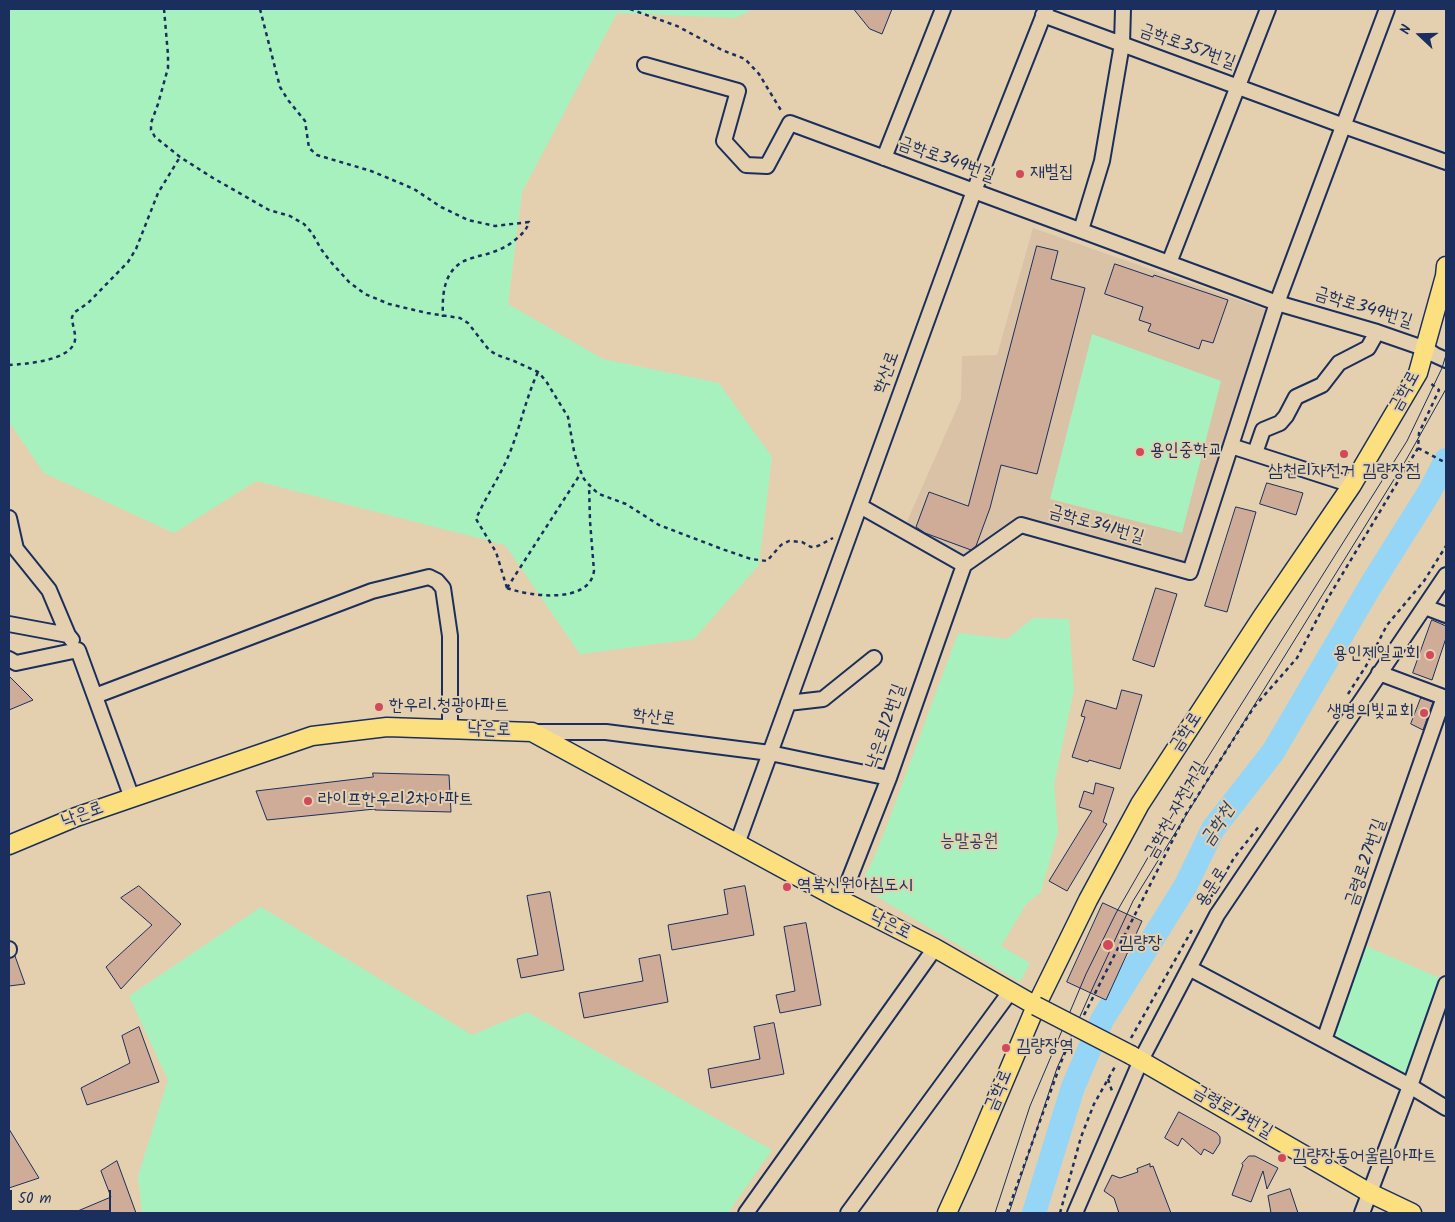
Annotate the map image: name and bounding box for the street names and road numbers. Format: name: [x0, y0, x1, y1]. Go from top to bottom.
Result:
street label: 금학로357번길: [1136, 21, 1238, 75]
street label: 금학로349번길: [895, 134, 997, 188]
street label: 금학로349번길: [1311, 284, 1415, 334]
street label: 학산로: [870, 349, 906, 397]
street label: 금학로: [1386, 368, 1426, 416]
street label: 금학로341번길: [1046, 502, 1146, 550]
street label: 낙은로12번길: [862, 682, 912, 772]
street label: 학산로: [631, 706, 677, 732]
street label: 금학로: [1166, 709, 1208, 757]
street label: 낙은로: [467, 719, 511, 743]
street label: 금학천 자전거길: [1141, 758, 1213, 864]
street label: 낙은로: [59, 798, 107, 834]
street label: 금령로27번길: [1342, 816, 1392, 910]
street label: 용문로: [1192, 864, 1234, 912]
street label: 낙은로: [866, 907, 914, 945]
street label: 금학로: [982, 1067, 1018, 1115]
street label: 금령로13번길: [1188, 1082, 1276, 1144]

